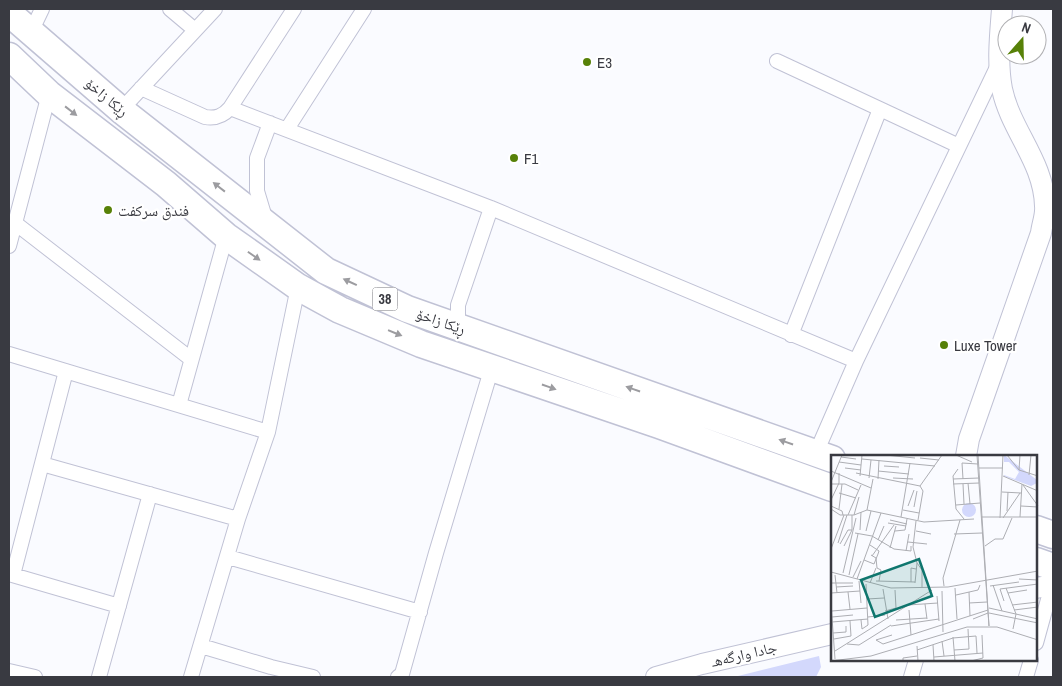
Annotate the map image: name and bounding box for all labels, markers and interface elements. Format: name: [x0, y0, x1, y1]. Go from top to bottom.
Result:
north arrow: [997, 15, 1047, 65]
text: N: [1019, 18, 1033, 38]
place label: E3: [597, 52, 612, 73]
marker: E3: [581, 56, 593, 68]
street label: ڕێکا زاخۆ: [79, 73, 133, 123]
one-way arrow: [65, 106, 78, 117]
place label: F1: [524, 148, 539, 169]
marker: F1: [508, 152, 520, 164]
one-way arrow: [212, 182, 226, 192]
place label: فندق سركفت: [118, 200, 189, 221]
marker: فندق سركفت: [102, 204, 114, 216]
one-way arrow: [247, 251, 260, 261]
one-way arrow: [343, 278, 357, 286]
road number: 38: [372, 288, 398, 310]
street label: ڕێکا زاخۆ: [413, 303, 469, 341]
one-way arrow: [388, 330, 403, 338]
place label: Luxe Tower: [954, 335, 1017, 356]
marker: Luxe Tower: [938, 339, 950, 351]
one-way arrow: [542, 383, 557, 391]
one-way arrow: [625, 385, 640, 392]
one-way arrow: [778, 438, 793, 446]
inset map: [831, 455, 1037, 661]
street label: جادا وارگه‌هـ: [708, 636, 779, 672]

